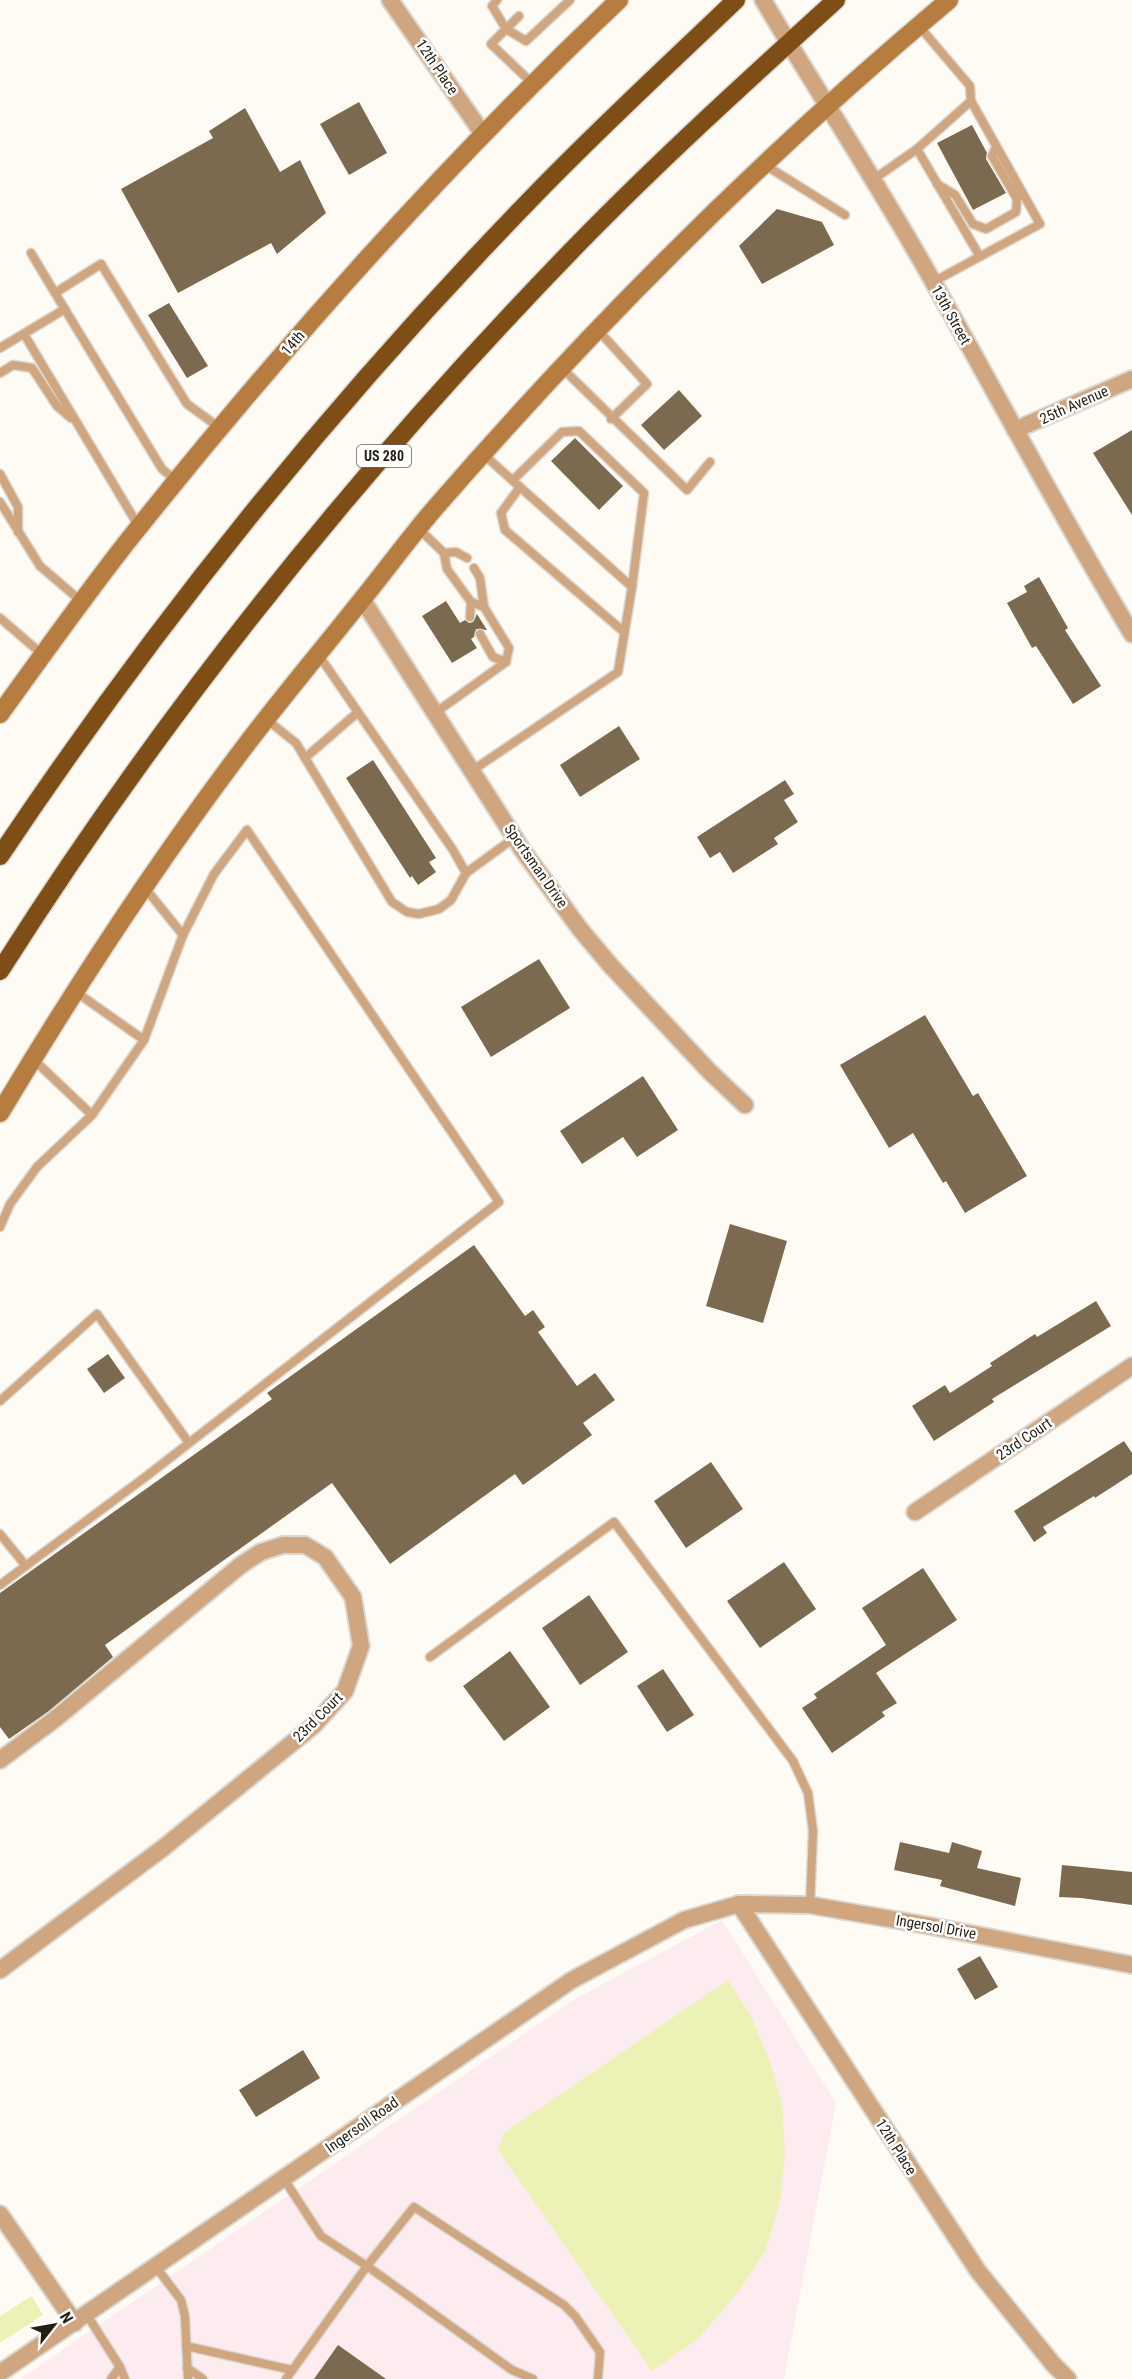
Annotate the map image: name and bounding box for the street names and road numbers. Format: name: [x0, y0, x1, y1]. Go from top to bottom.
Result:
street label: 12th Place: [412, 36, 462, 98]
street label: 13th Street: [927, 282, 975, 348]
street label: 14th: [278, 327, 308, 359]
street label: 25th Avenue: [1037, 382, 1111, 428]
road number: US 280: [357, 445, 411, 467]
street label: Sportsman Drive: [501, 821, 571, 911]
street label: 23rd Court: [993, 1414, 1055, 1464]
street label: 23rd Court: [289, 1688, 347, 1746]
street label: Ingersol Drive: [894, 1911, 978, 1943]
street label: Ingersoll Road: [322, 2093, 402, 2157]
street label: 12th Place: [872, 2116, 920, 2178]

